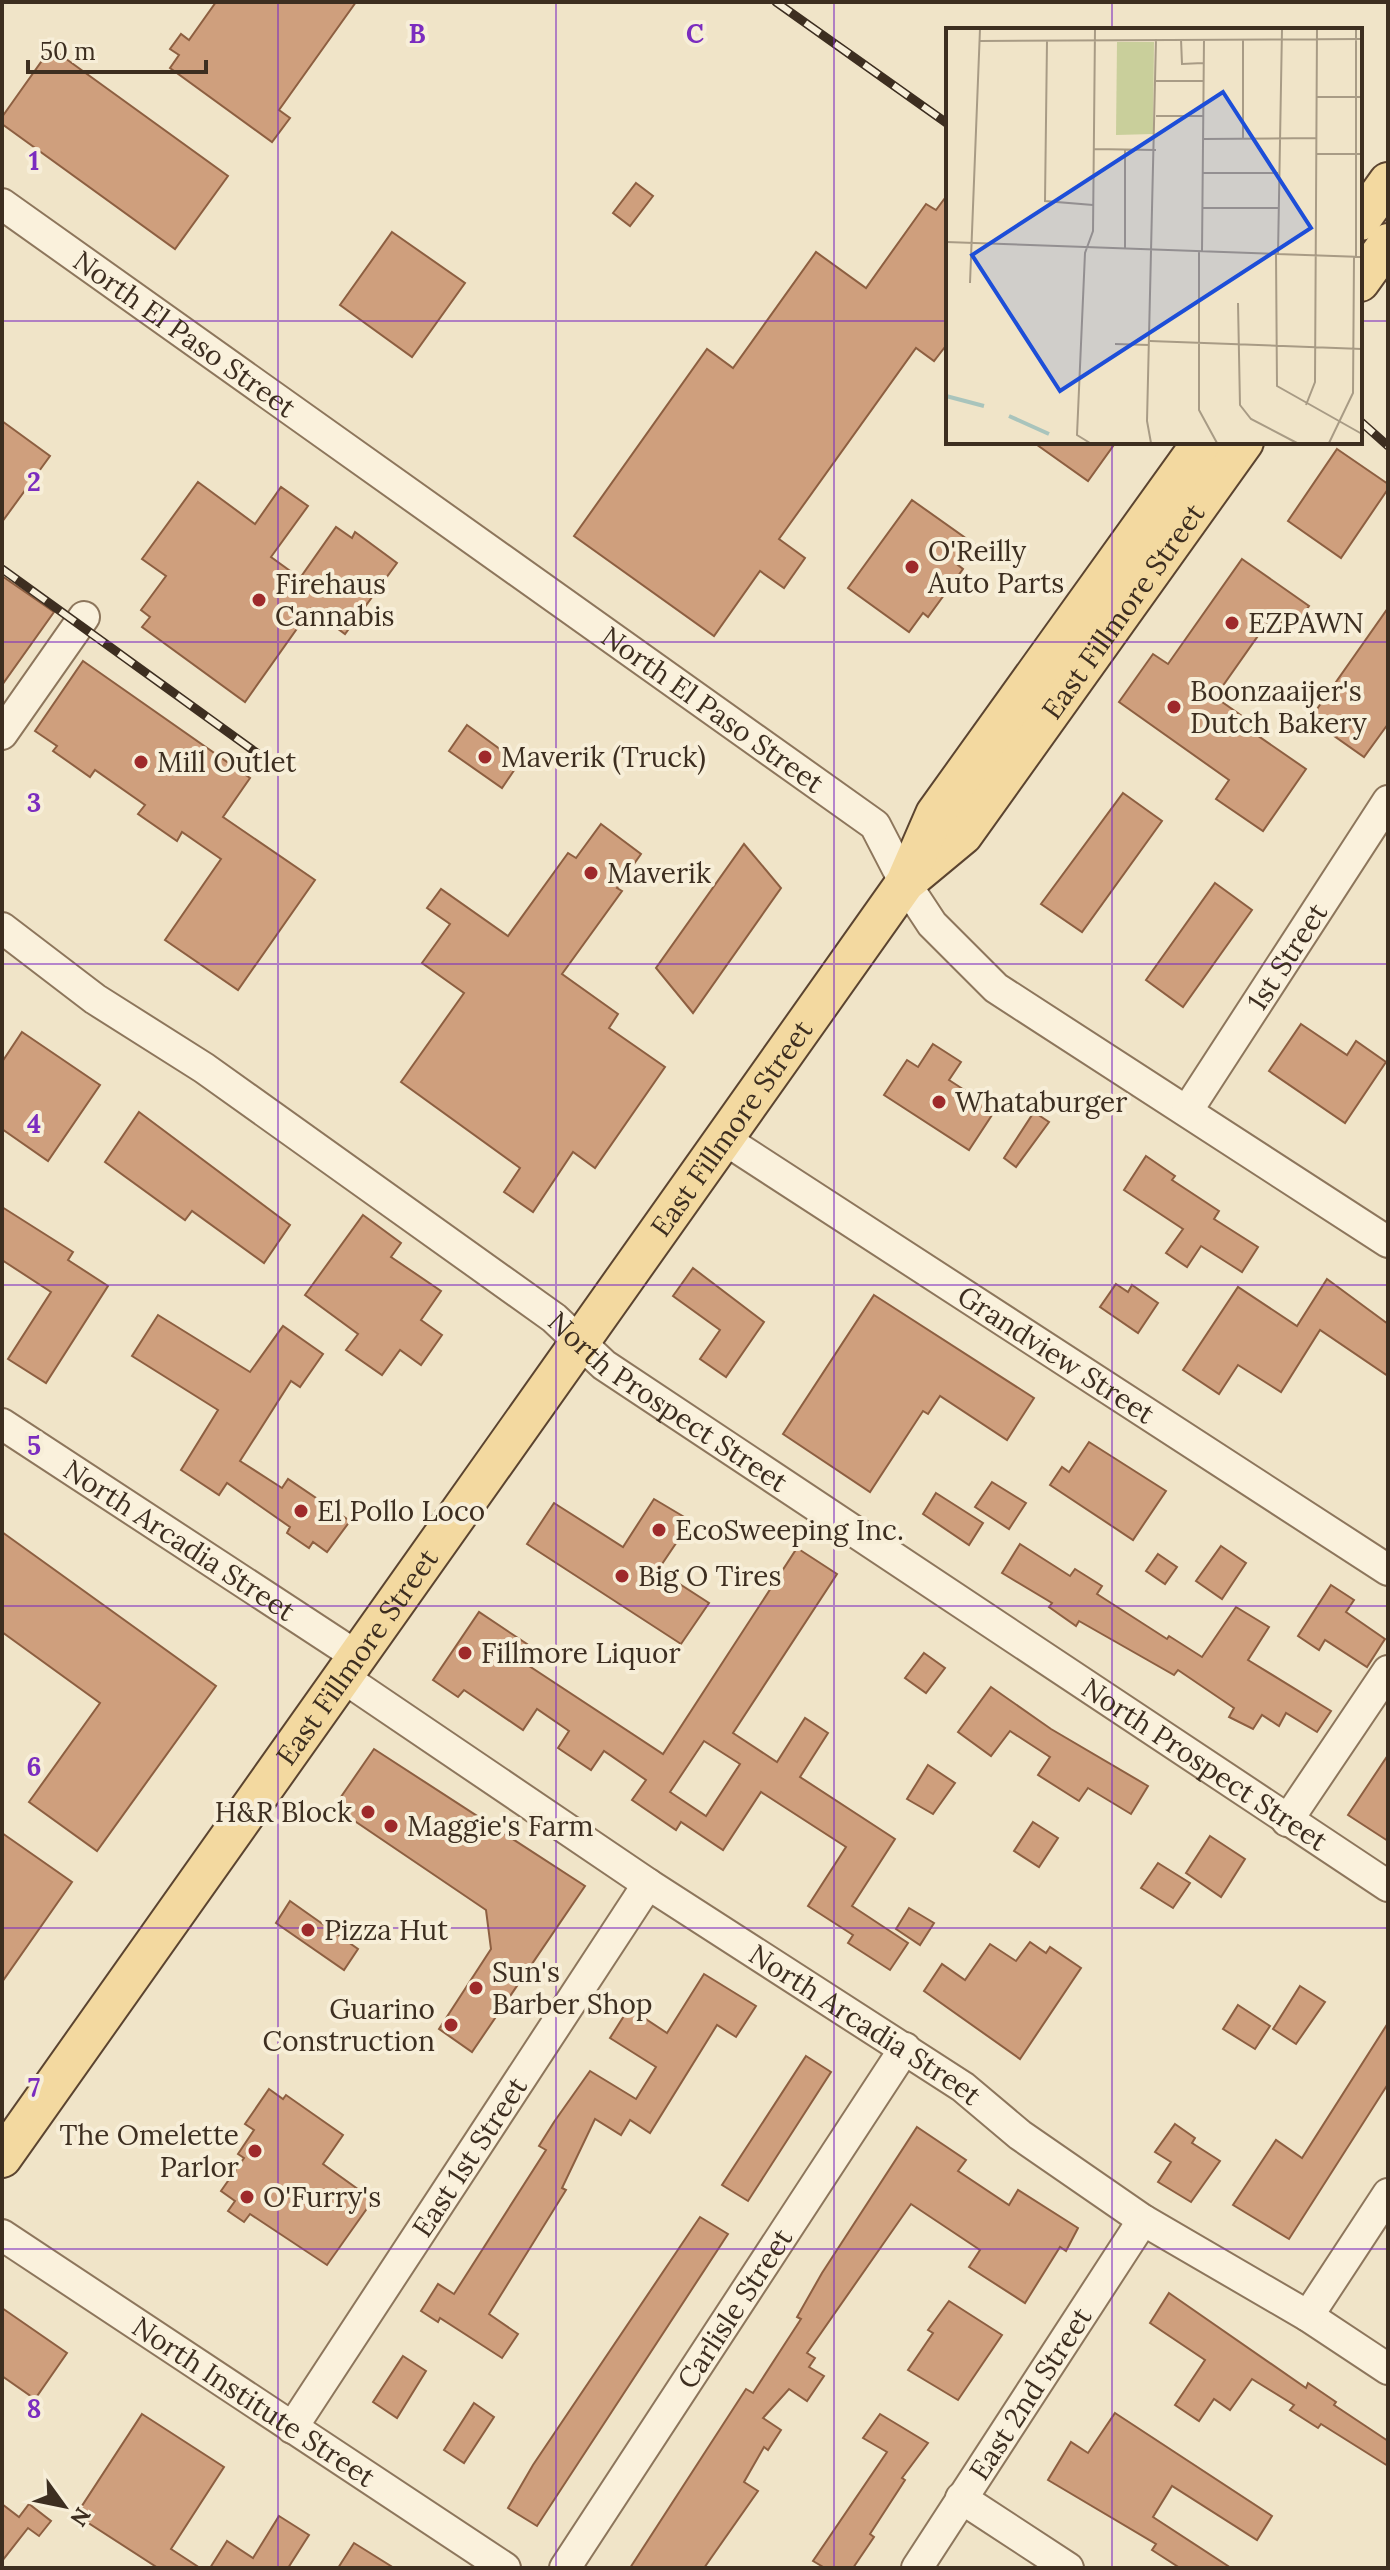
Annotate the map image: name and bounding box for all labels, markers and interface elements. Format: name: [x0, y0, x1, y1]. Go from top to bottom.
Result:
text: B: [408, 17, 426, 50]
text: C: [686, 17, 704, 50]
scale bar: [28, 24, 206, 74]
inset map: [946, 28, 1362, 444]
text: 50 m: [40, 36, 96, 67]
text: 1: [29, 144, 39, 177]
street label: North El Paso Street: [66, 242, 303, 425]
text: 2: [27, 465, 41, 498]
street label: East Fillmore Street: [1034, 496, 1212, 726]
place label: O'Reilly Auto Parts: [927, 533, 1064, 601]
marker: O'Reilly Auto Parts: [903, 558, 921, 576]
place label: Firehaus Cannabis: [275, 566, 395, 634]
marker: Firehaus Cannabis: [250, 591, 268, 609]
place label: EZPAWN: [1248, 605, 1364, 641]
marker: EZPAWN: [1223, 614, 1241, 632]
street label: North El Paso Street: [594, 618, 831, 801]
place label: Boonzaaijer's Dutch Bakery: [1190, 673, 1367, 741]
marker: Boonzaaijer's Dutch Bakery: [1165, 698, 1183, 716]
place label: Maverik (Truck): [501, 739, 706, 775]
place label: Mill Outlet: [157, 744, 297, 780]
marker: Maverik (Truck): [476, 748, 494, 766]
marker: Mill Outlet: [132, 753, 150, 771]
text: 3: [27, 786, 41, 819]
place label: Maverik: [607, 855, 711, 891]
marker: Maverik: [582, 864, 600, 882]
street label: 1st Street: [1239, 896, 1335, 1017]
street label: East Fillmore Street: [643, 1013, 820, 1243]
place label: Whataburger: [955, 1084, 1127, 1120]
marker: Whataburger: [930, 1093, 948, 1111]
text: 4: [27, 1107, 41, 1140]
street label: Grandview Street: [951, 1278, 1162, 1432]
street label: North Prospect Street: [540, 1304, 795, 1500]
text: 5: [27, 1429, 41, 1462]
street label: North Arcadia Street: [57, 1451, 302, 1629]
place label: El Pollo Loco: [317, 1493, 485, 1529]
marker: El Pollo Loco: [292, 1502, 310, 1520]
place label: EcoSweeping Inc.: [675, 1512, 904, 1548]
marker: EcoSweeping Inc.: [650, 1521, 668, 1539]
street label: East Fillmore Street: [268, 1542, 446, 1772]
place label: Big O Tires: [638, 1558, 781, 1594]
marker: Big O Tires: [613, 1567, 631, 1585]
place label: Fillmore Liquor: [481, 1635, 681, 1671]
marker: Fillmore Liquor: [456, 1644, 474, 1662]
street label: North Prospect Street: [1075, 1670, 1334, 1859]
text: 6: [27, 1750, 41, 1783]
place label: H&R Block: [215, 1794, 352, 1830]
marker: H&R Block: [359, 1803, 377, 1821]
place label: Maggie's Farm: [407, 1808, 594, 1844]
marker: Maggie's Farm: [382, 1817, 400, 1835]
place label: Pizza Hut: [324, 1912, 448, 1948]
marker: Pizza Hut: [299, 1921, 317, 1939]
street label: North Arcadia Street: [743, 1936, 989, 2113]
place label: Sun's Barber Shop: [492, 1954, 653, 2022]
marker: Sun's Barber Shop: [467, 1979, 485, 1997]
place label: Guarino Construction: [263, 1991, 435, 2059]
marker: Guarino Construction: [442, 2016, 460, 2034]
street label: East 1st Street: [404, 2070, 535, 2244]
text: 7: [28, 2071, 40, 2104]
place label: The Omelette Parlor: [60, 2117, 239, 2185]
marker: The Omelette Parlor: [246, 2142, 264, 2160]
place label: O'Furry's: [263, 2179, 381, 2215]
marker: O'Furry's: [238, 2188, 256, 2206]
street label: Carlisle Street: [669, 2222, 800, 2395]
street label: East 2nd Street: [961, 2300, 1100, 2487]
street label: North Institute Street: [126, 2308, 382, 2495]
text: 8: [27, 2392, 41, 2425]
north arrow: [24, 2466, 104, 2546]
text: N: [64, 2502, 97, 2532]

